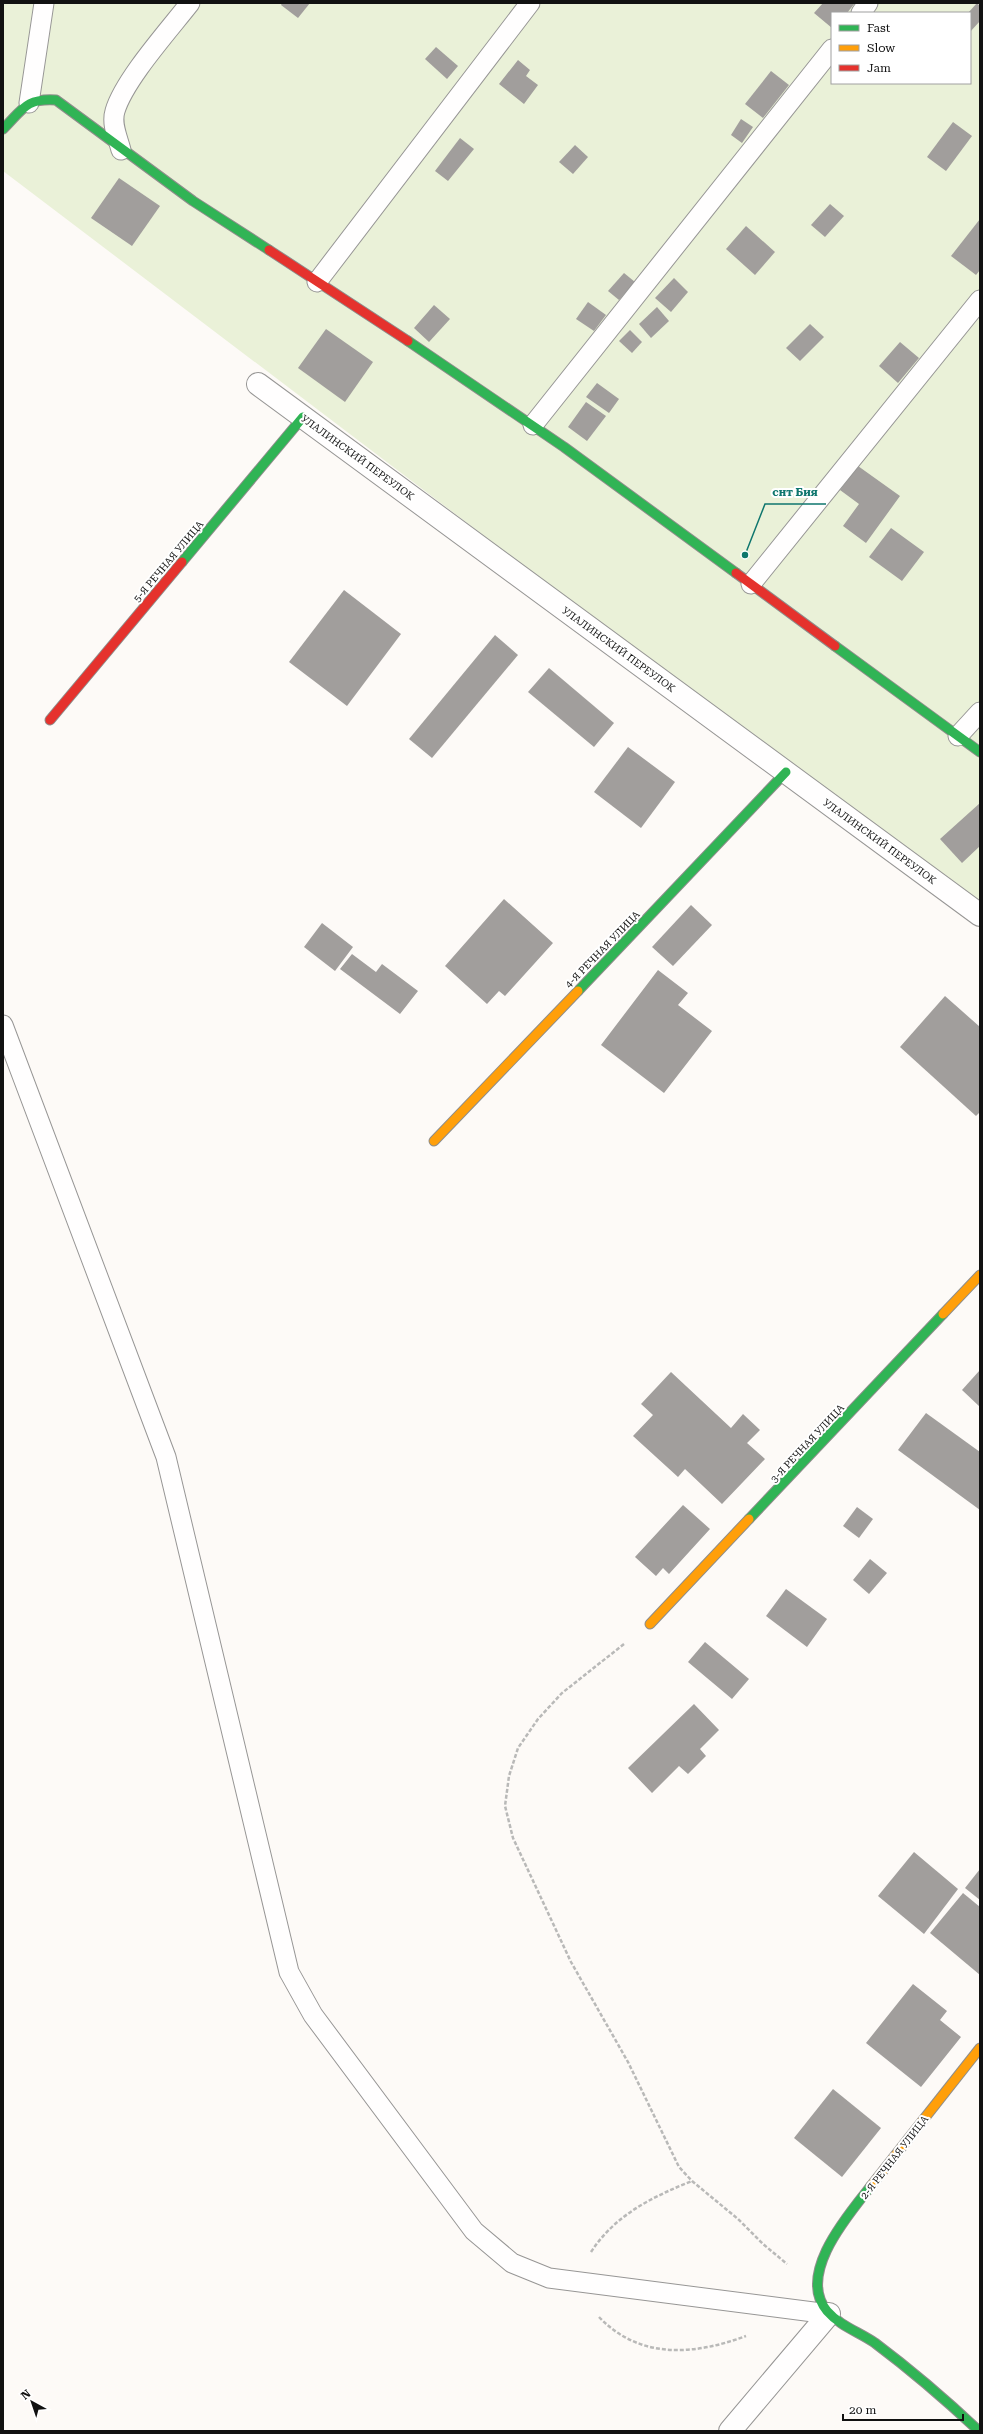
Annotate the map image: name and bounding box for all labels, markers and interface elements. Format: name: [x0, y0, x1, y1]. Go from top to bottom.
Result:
legend: [831, 12, 971, 84]
text: Fast: [867, 21, 891, 35]
text: Slow: [867, 41, 895, 55]
text: Jam: [867, 61, 891, 75]
street label: УЛАЛИНСКИЙ ПЕРЕУЛОК: [299, 413, 417, 502]
callout: снт Бия: [765, 481, 826, 504]
text: снт Бия: [772, 486, 818, 499]
street label: 5-Я РЕЧНАЯ УЛИЦА: [131, 519, 206, 604]
street label: УЛАЛИНСКИЙ ПЕРЕУЛОК: [560, 605, 678, 694]
street label: УЛАЛИНСКИЙ ПЕРЕУЛОК: [821, 797, 939, 886]
street label: 4-Я РЕЧНАЯ УЛИЦА: [563, 909, 642, 990]
street label: 3-Я РЕЧНАЯ УЛИЦА: [768, 1402, 846, 1485]
street label: 2-Я РЕЧНАЯ УЛИЦА: [859, 2114, 930, 2201]
north arrow: [12, 2382, 52, 2422]
text: N: [18, 2387, 34, 2402]
scale bar: [843, 2396, 963, 2422]
text: 20 m: [849, 2403, 876, 2417]

